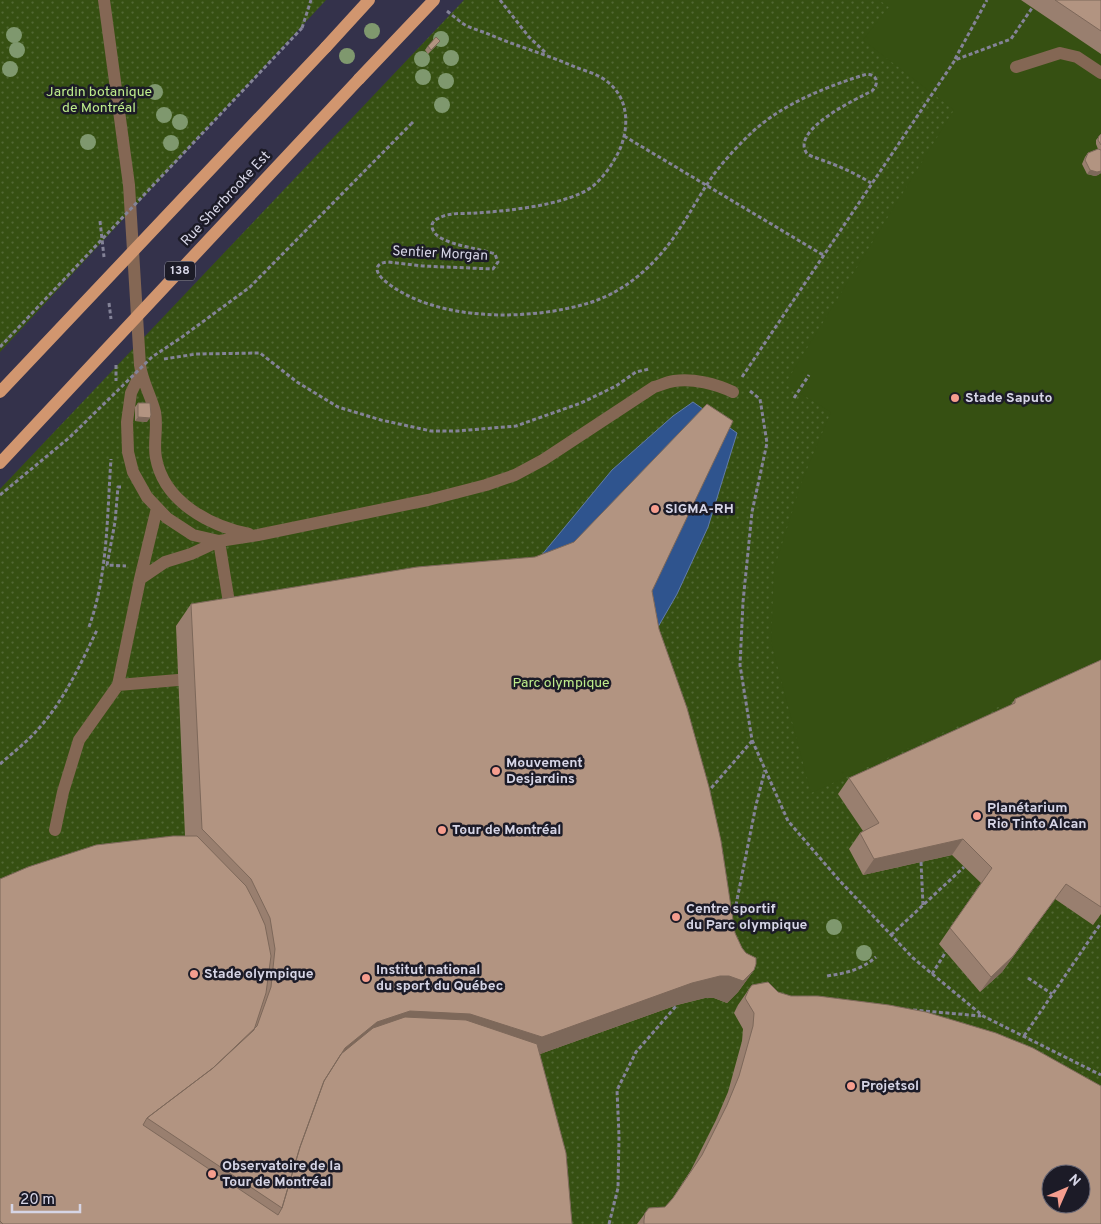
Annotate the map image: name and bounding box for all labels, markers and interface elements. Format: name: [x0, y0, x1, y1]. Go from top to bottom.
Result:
park label: Jardin botanique de Montréal: [46, 84, 152, 117]
street label: Rue Sherbrooke Est: [178, 148, 274, 250]
street label: Sentier Morgan: [392, 243, 488, 265]
road number: 138: [165, 262, 195, 280]
place label: Stade Saputo: [965, 390, 1052, 407]
marker: Stade Saputo: [949, 392, 961, 404]
place label: SIGMA-RH: [665, 501, 734, 518]
marker: SIGMA-RH: [649, 503, 661, 515]
park label: Parc olympique: [512, 675, 610, 692]
place label: Mouvement Desjardins: [506, 755, 583, 788]
marker: Mouvement Desjardins: [490, 765, 502, 777]
place label: Planétarium Rio Tinto Alcan: [987, 800, 1087, 833]
marker: Planétarium Rio Tinto Alcan: [971, 810, 983, 822]
place label: Tour de Montréal: [452, 822, 561, 839]
marker: Tour de Montréal: [436, 824, 448, 836]
place label: Centre sportif du Parc olympique: [686, 901, 808, 934]
marker: Centre sportif du Parc olympique: [670, 911, 682, 923]
place label: Institut national du sport du Québec: [376, 962, 503, 995]
place label: Stade olympique: [204, 966, 314, 983]
marker: Stade olympique: [188, 968, 200, 980]
marker: Institut national du sport du Québec: [360, 972, 372, 984]
place label: Projetsol: [861, 1078, 919, 1095]
marker: Projetsol: [845, 1080, 857, 1092]
place label: Observatoire de la Tour de Montréal: [222, 1158, 341, 1191]
north arrow: [1041, 1164, 1091, 1214]
marker: Observatoire de la Tour de Montréal: [206, 1168, 218, 1180]
text: N: [1065, 1171, 1084, 1190]
scale bar: [12, 1182, 80, 1214]
text: 20 m: [20, 1191, 55, 1210]

